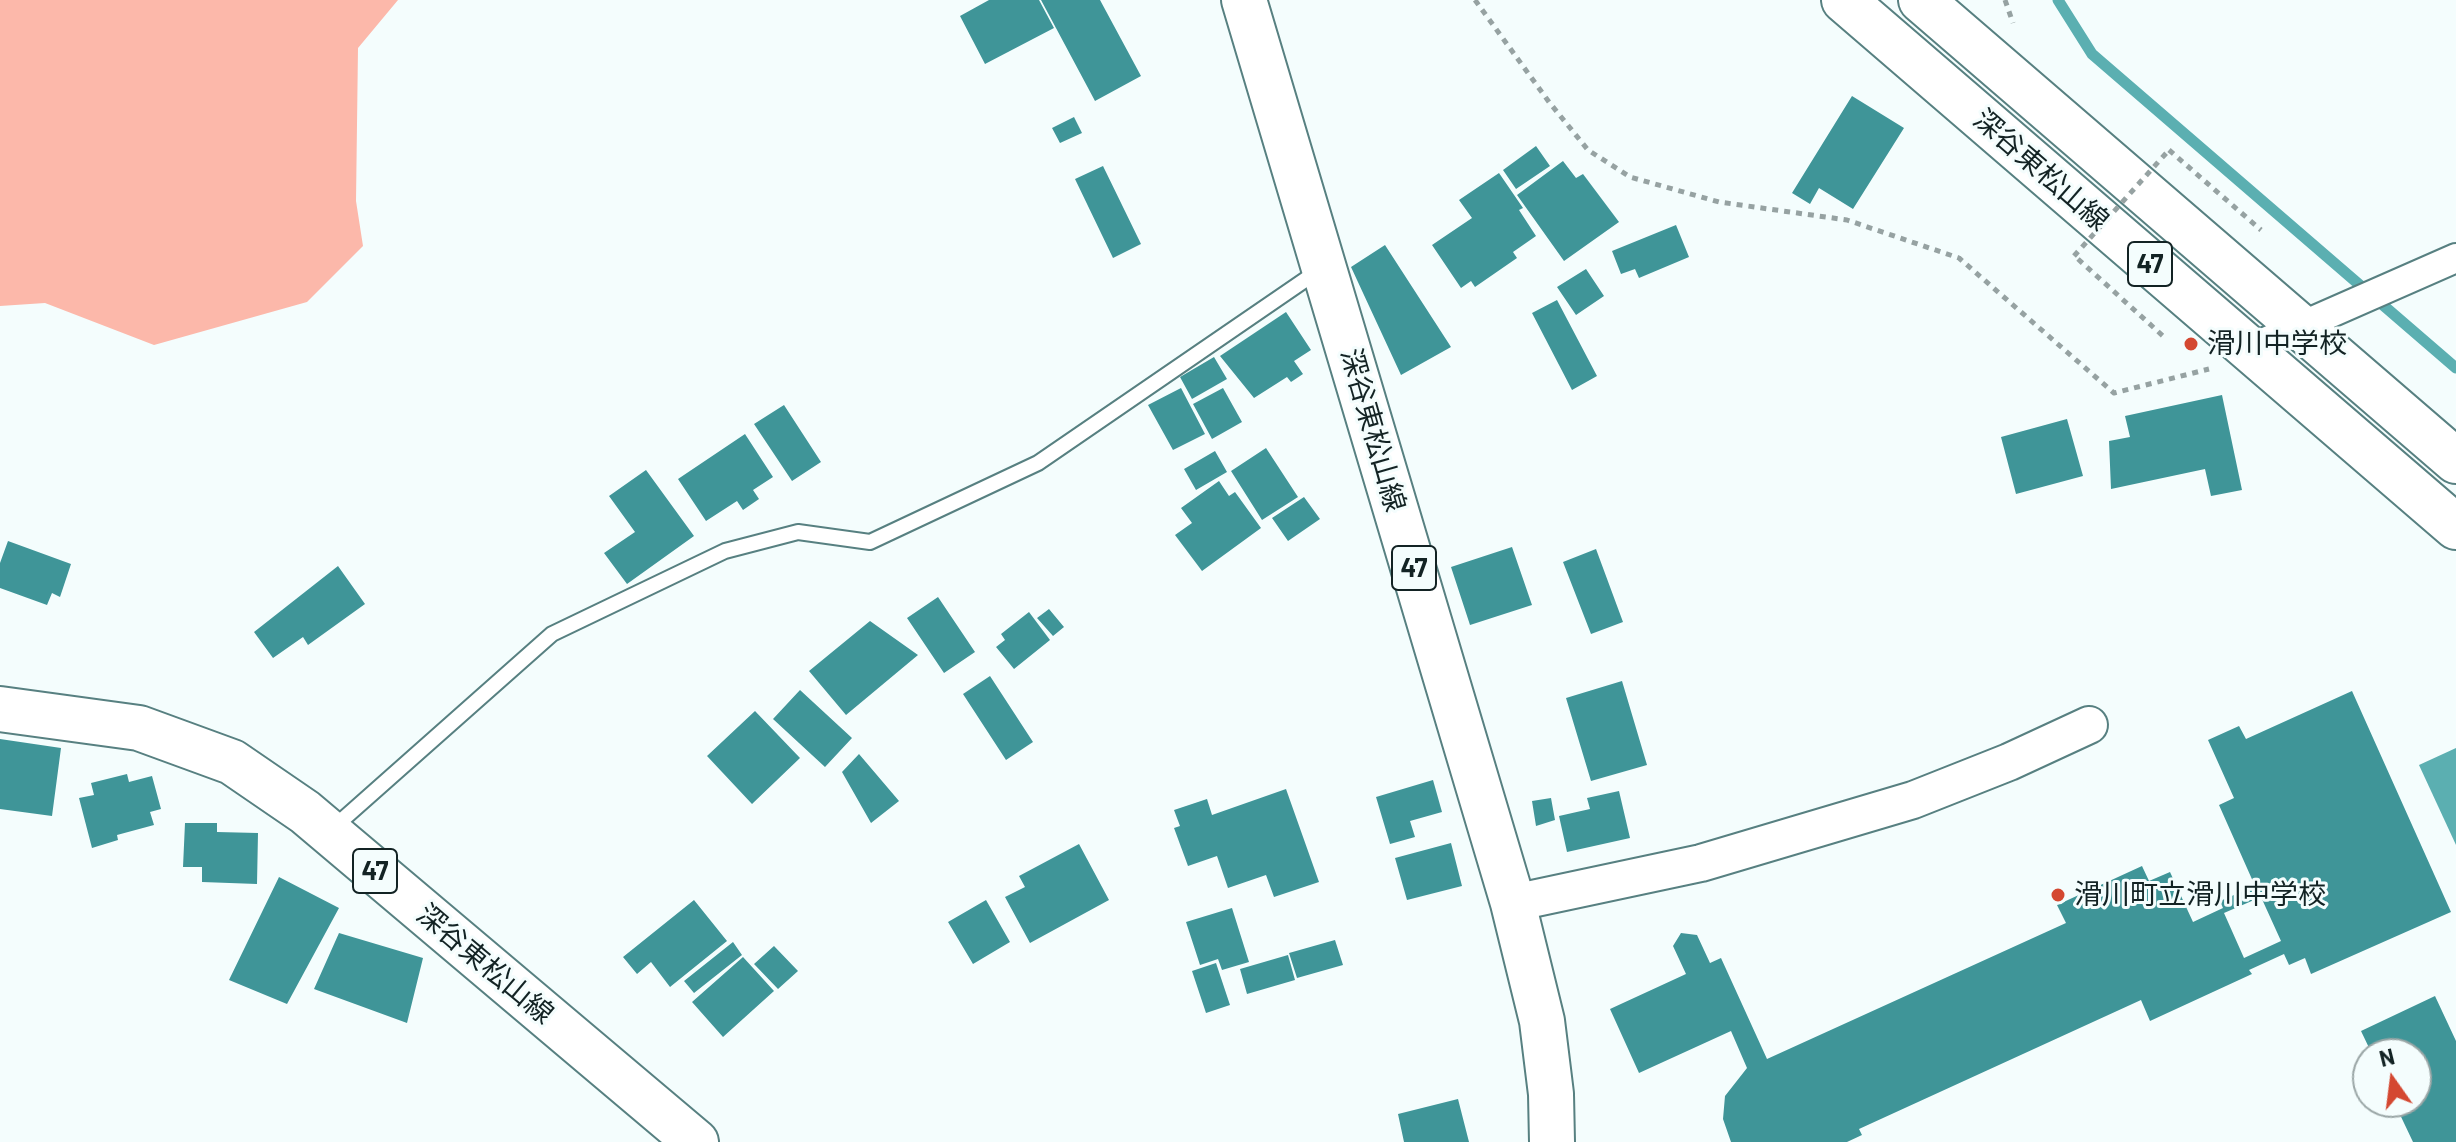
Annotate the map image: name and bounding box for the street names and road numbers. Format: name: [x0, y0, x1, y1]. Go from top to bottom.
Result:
street label: 深谷東松山線: [1967, 102, 2115, 238]
road number: 47: [2128, 242, 2172, 286]
street label: 深谷東松山線: [1334, 345, 1412, 515]
road number: 47: [1392, 546, 1436, 590]
road number: 47: [353, 849, 397, 893]
street label: 深谷東松山線: [410, 897, 560, 1031]

